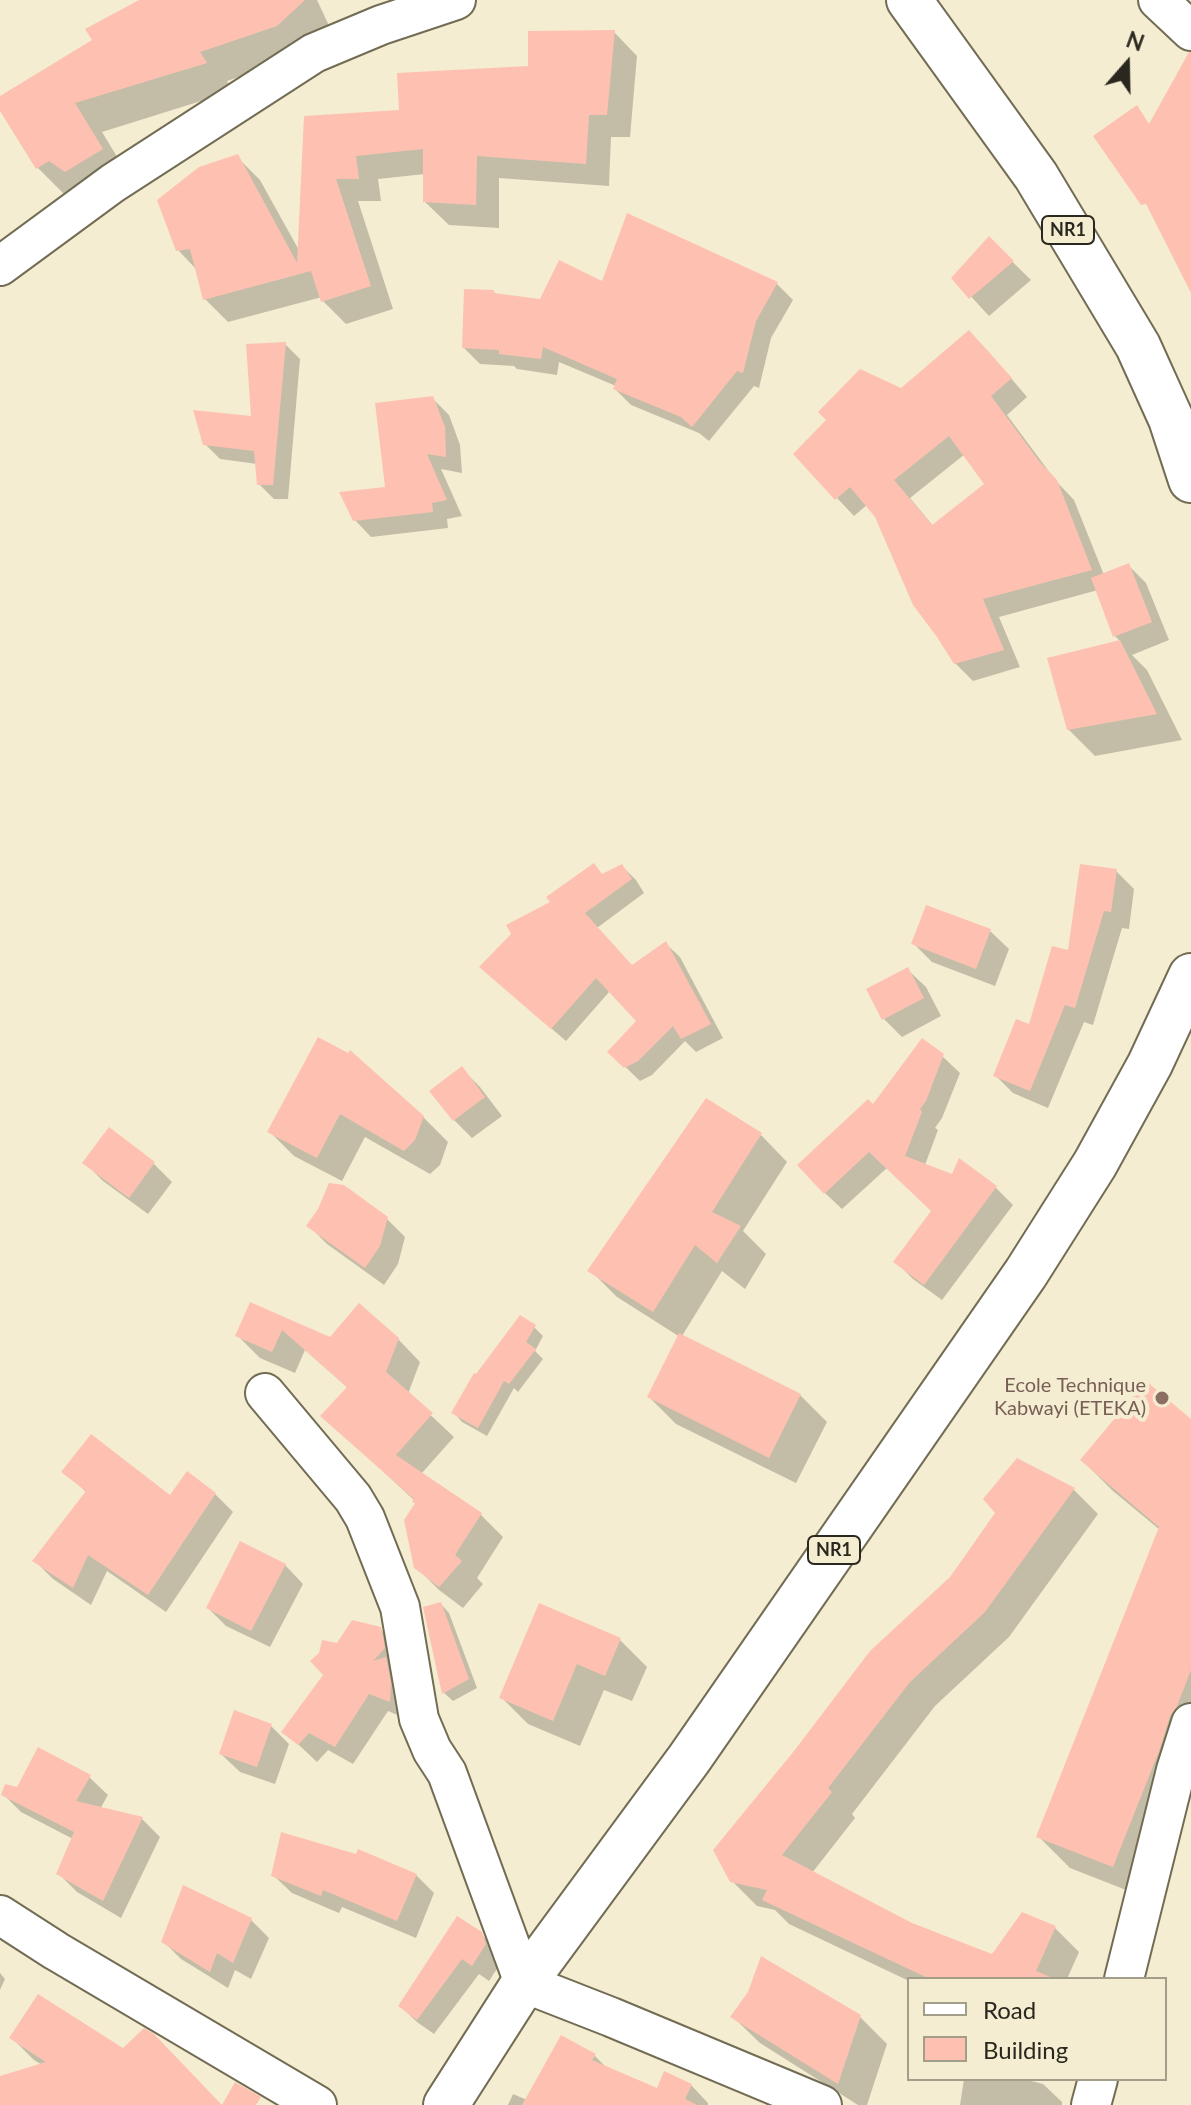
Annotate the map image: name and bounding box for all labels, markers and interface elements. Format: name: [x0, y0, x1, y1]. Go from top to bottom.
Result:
north arrow: [1087, 24, 1167, 104]
text: N: [1123, 25, 1148, 57]
road number: NR1: [1042, 216, 1094, 244]
place label: Ecole Technique Kabwayi (ETEKA): [994, 1374, 1146, 1421]
marker: Ecole Technique Kabwayi (ETEKA): [1153, 1389, 1171, 1407]
road number: NR1: [808, 1536, 860, 1564]
legend: [907, 1977, 1167, 2081]
text: Road: [983, 1995, 1036, 2024]
text: Building: [983, 2035, 1068, 2064]

